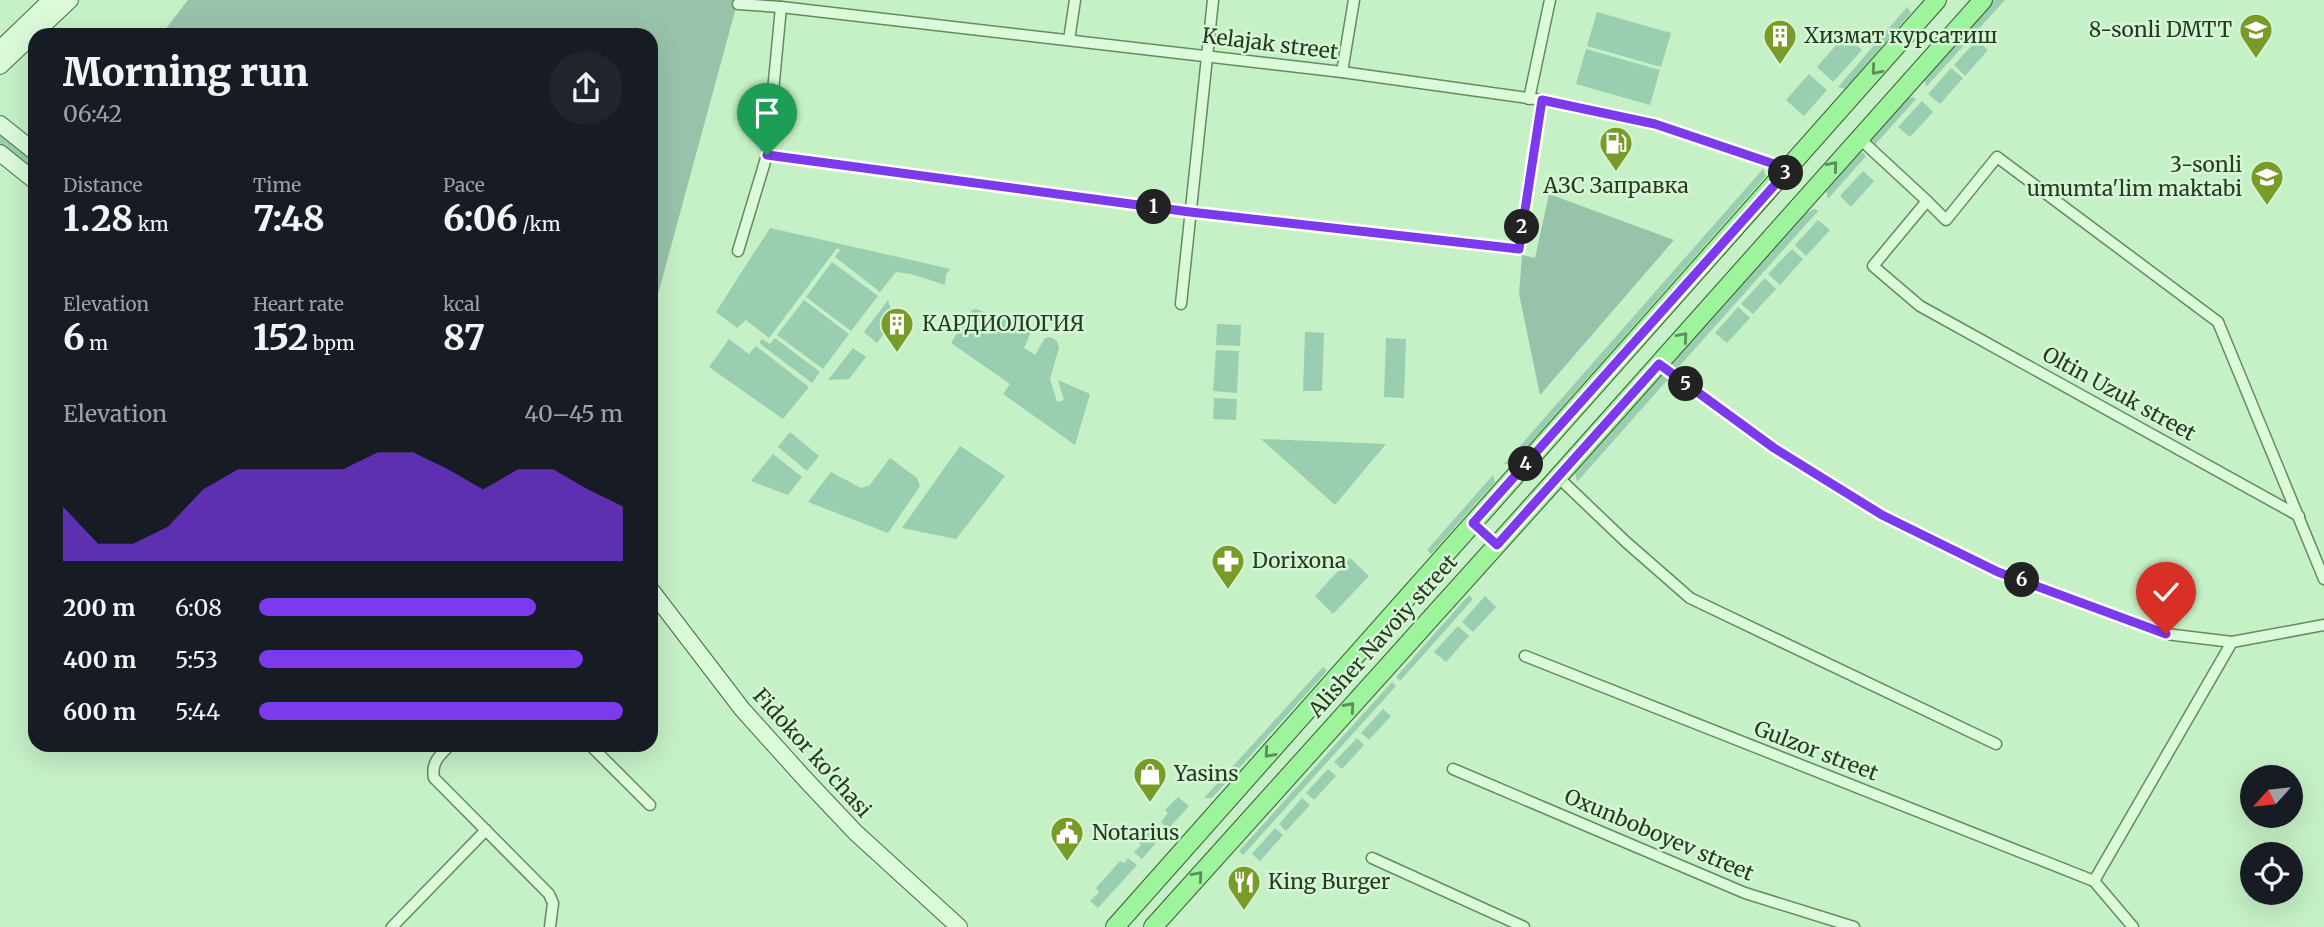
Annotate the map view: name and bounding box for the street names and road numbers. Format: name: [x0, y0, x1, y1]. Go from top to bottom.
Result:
street label: Kelajak street: [1200, 22, 1340, 65]
street label: Oltin Uzuk street: [2038, 340, 2201, 447]
street label: Alisher Navoiy street: [1302, 549, 1463, 723]
street label: Fidokor ko'chasi: [747, 682, 878, 823]
street label: Gulzor street: [1750, 714, 1882, 787]
street label: Oxunboboyev street: [1560, 782, 1758, 887]

